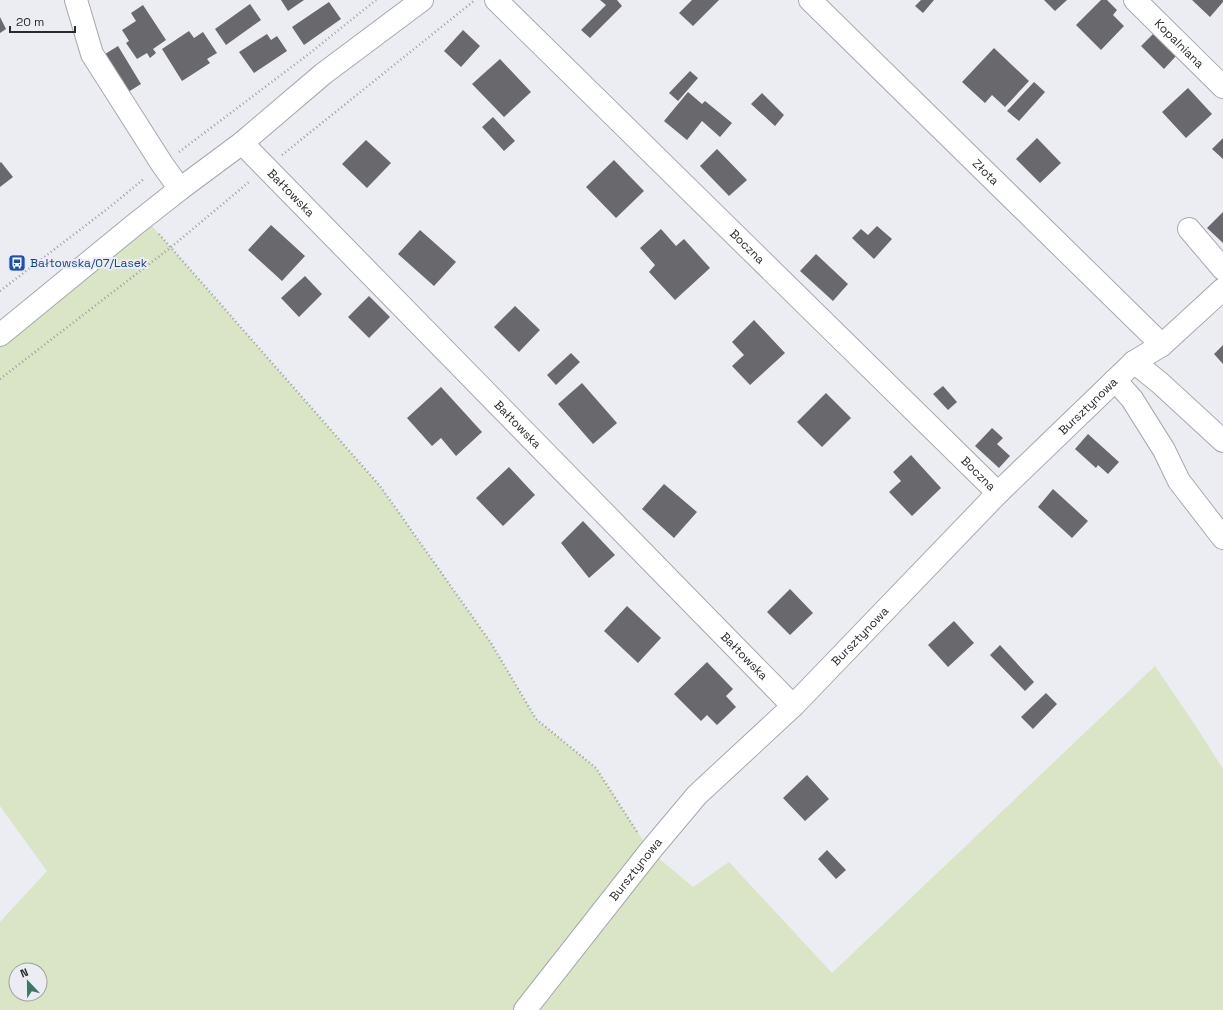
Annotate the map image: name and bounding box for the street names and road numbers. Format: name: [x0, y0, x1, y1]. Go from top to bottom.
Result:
street label: Kopalniana: [1151, 16, 1207, 72]
street label: Złota: [969, 156, 1002, 189]
street label: Bałtowska: [264, 166, 318, 220]
street label: Boczna: [726, 226, 768, 267]
street label: Bursztynowa: [1055, 374, 1121, 438]
street label: Bałtowska: [491, 397, 545, 452]
street label: Boczna: [957, 453, 999, 494]
street label: Bursztynowa: [828, 603, 892, 669]
street label: Bałtowska: [717, 629, 771, 684]
street label: Bursztynowa: [606, 834, 666, 904]

